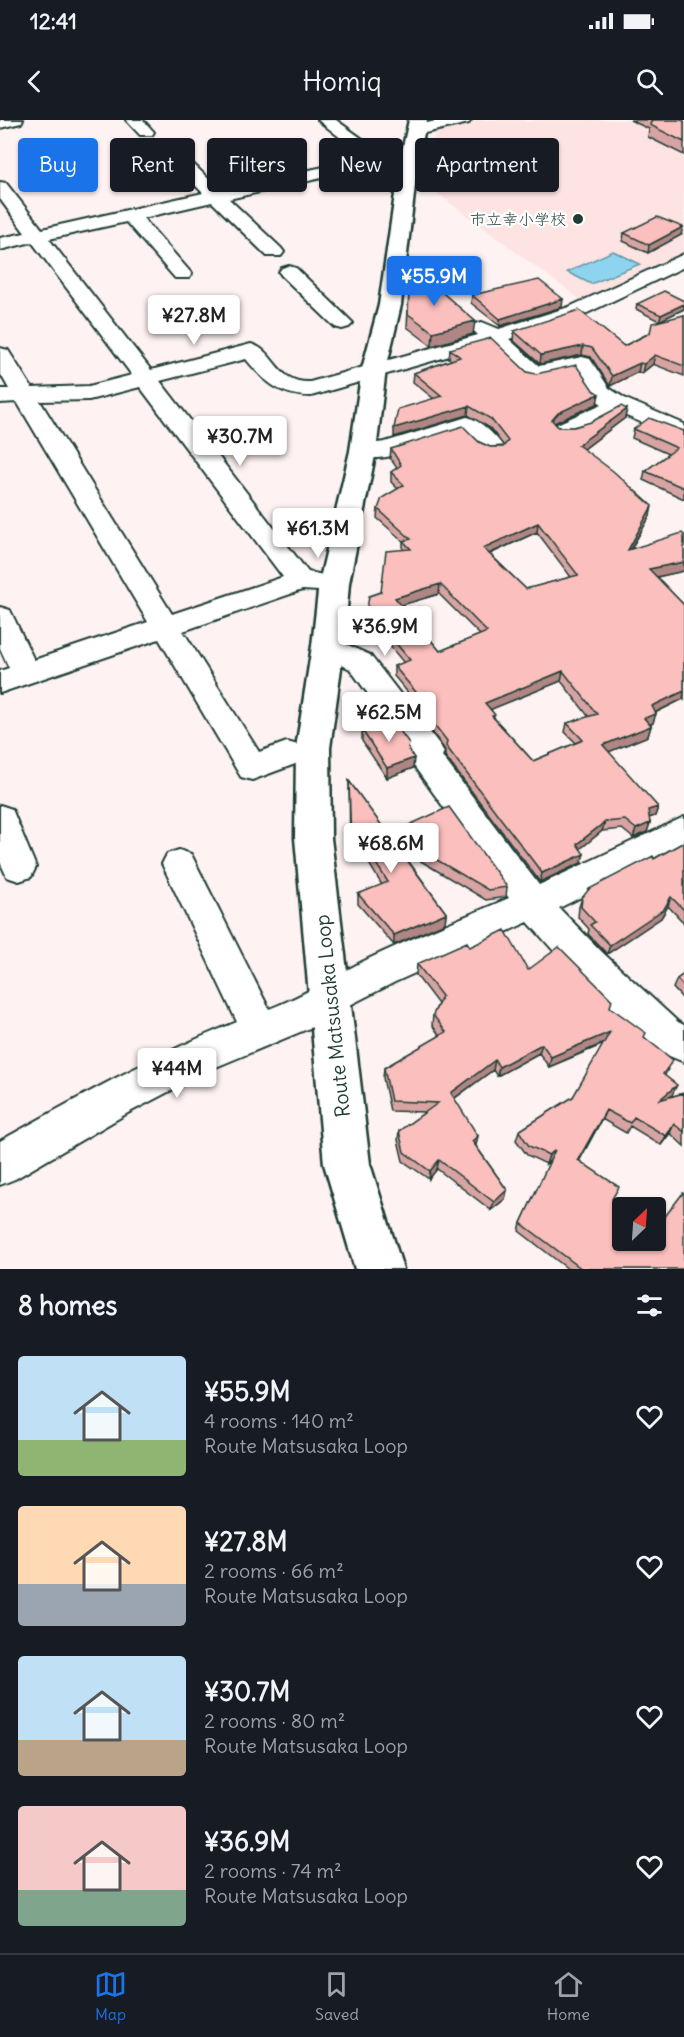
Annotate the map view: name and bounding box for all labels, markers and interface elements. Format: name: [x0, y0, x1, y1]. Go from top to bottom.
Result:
text: 12:41: [30, 7, 77, 35]
text: Homiq: [302, 64, 382, 98]
icon: back: [18, 65, 51, 98]
icon: search: [633, 65, 666, 98]
chip: Buy: [18, 138, 98, 192]
chip: Rent: [110, 138, 195, 192]
chip: Filters: [207, 138, 307, 192]
chip: New: [319, 138, 403, 192]
chip: Apartment: [415, 138, 559, 192]
place label: 市立幸小学校: [470, 209, 566, 229]
marker: 市立幸小学校: [571, 212, 585, 226]
pin: ¥55.9M: [385, 256, 483, 307]
text: ¥55.9M: [401, 263, 467, 288]
pin: ¥27.8M: [145, 295, 243, 346]
text: ¥27.8M: [162, 302, 226, 327]
pin: ¥30.7M: [191, 416, 289, 467]
text: ¥30.7M: [207, 423, 273, 448]
pin: ¥61.3M: [269, 508, 367, 559]
text: ¥61.3M: [287, 515, 349, 540]
pin: ¥36.9M: [336, 606, 434, 657]
text: ¥36.9M: [352, 613, 418, 638]
pin: ¥62.5M: [340, 692, 438, 743]
text: ¥62.5M: [356, 699, 422, 724]
pin: ¥68.6M: [342, 823, 440, 874]
text: ¥68.6M: [358, 830, 424, 855]
street label: Route Matsusaka Loop: [309, 913, 355, 1119]
pin: ¥44M: [141, 1048, 213, 1099]
text: ¥44M: [151, 1055, 203, 1080]
north arrow: [612, 1197, 666, 1251]
map controls: [612, 1197, 666, 1251]
text: 8 homes: [18, 1289, 117, 1322]
icon: filters: [633, 1289, 666, 1322]
text: ¥55.9M: [204, 1375, 291, 1408]
icon: home: [66, 1380, 138, 1452]
icon: heart: [633, 1400, 666, 1433]
text: 4 rooms · 140 m²: [204, 1408, 354, 1433]
text: Route Matsusaka Loop: [204, 1433, 408, 1458]
text: ¥27.8M: [204, 1525, 288, 1558]
icon: home: [66, 1530, 138, 1602]
icon: heart: [633, 1550, 666, 1583]
text: 2 rooms · 66 m²: [204, 1558, 344, 1583]
text: Route Matsusaka Loop: [204, 1583, 408, 1608]
text: ¥30.7M: [204, 1675, 290, 1708]
icon: home: [66, 1680, 138, 1752]
icon: heart: [633, 1700, 666, 1733]
text: 2 rooms · 80 m²: [204, 1708, 345, 1733]
text: Route Matsusaka Loop: [204, 1733, 408, 1758]
text: ¥36.9M: [204, 1825, 290, 1858]
icon: home: [66, 1830, 138, 1902]
icon: heart: [633, 1850, 666, 1883]
text: 2 rooms · 74 m²: [204, 1858, 341, 1883]
text: Route Matsusaka Loop: [204, 1883, 408, 1908]
tab: Map: [94, 1968, 127, 2024]
tab: Saved: [315, 1968, 359, 2024]
tab: Home: [547, 1968, 590, 2024]

